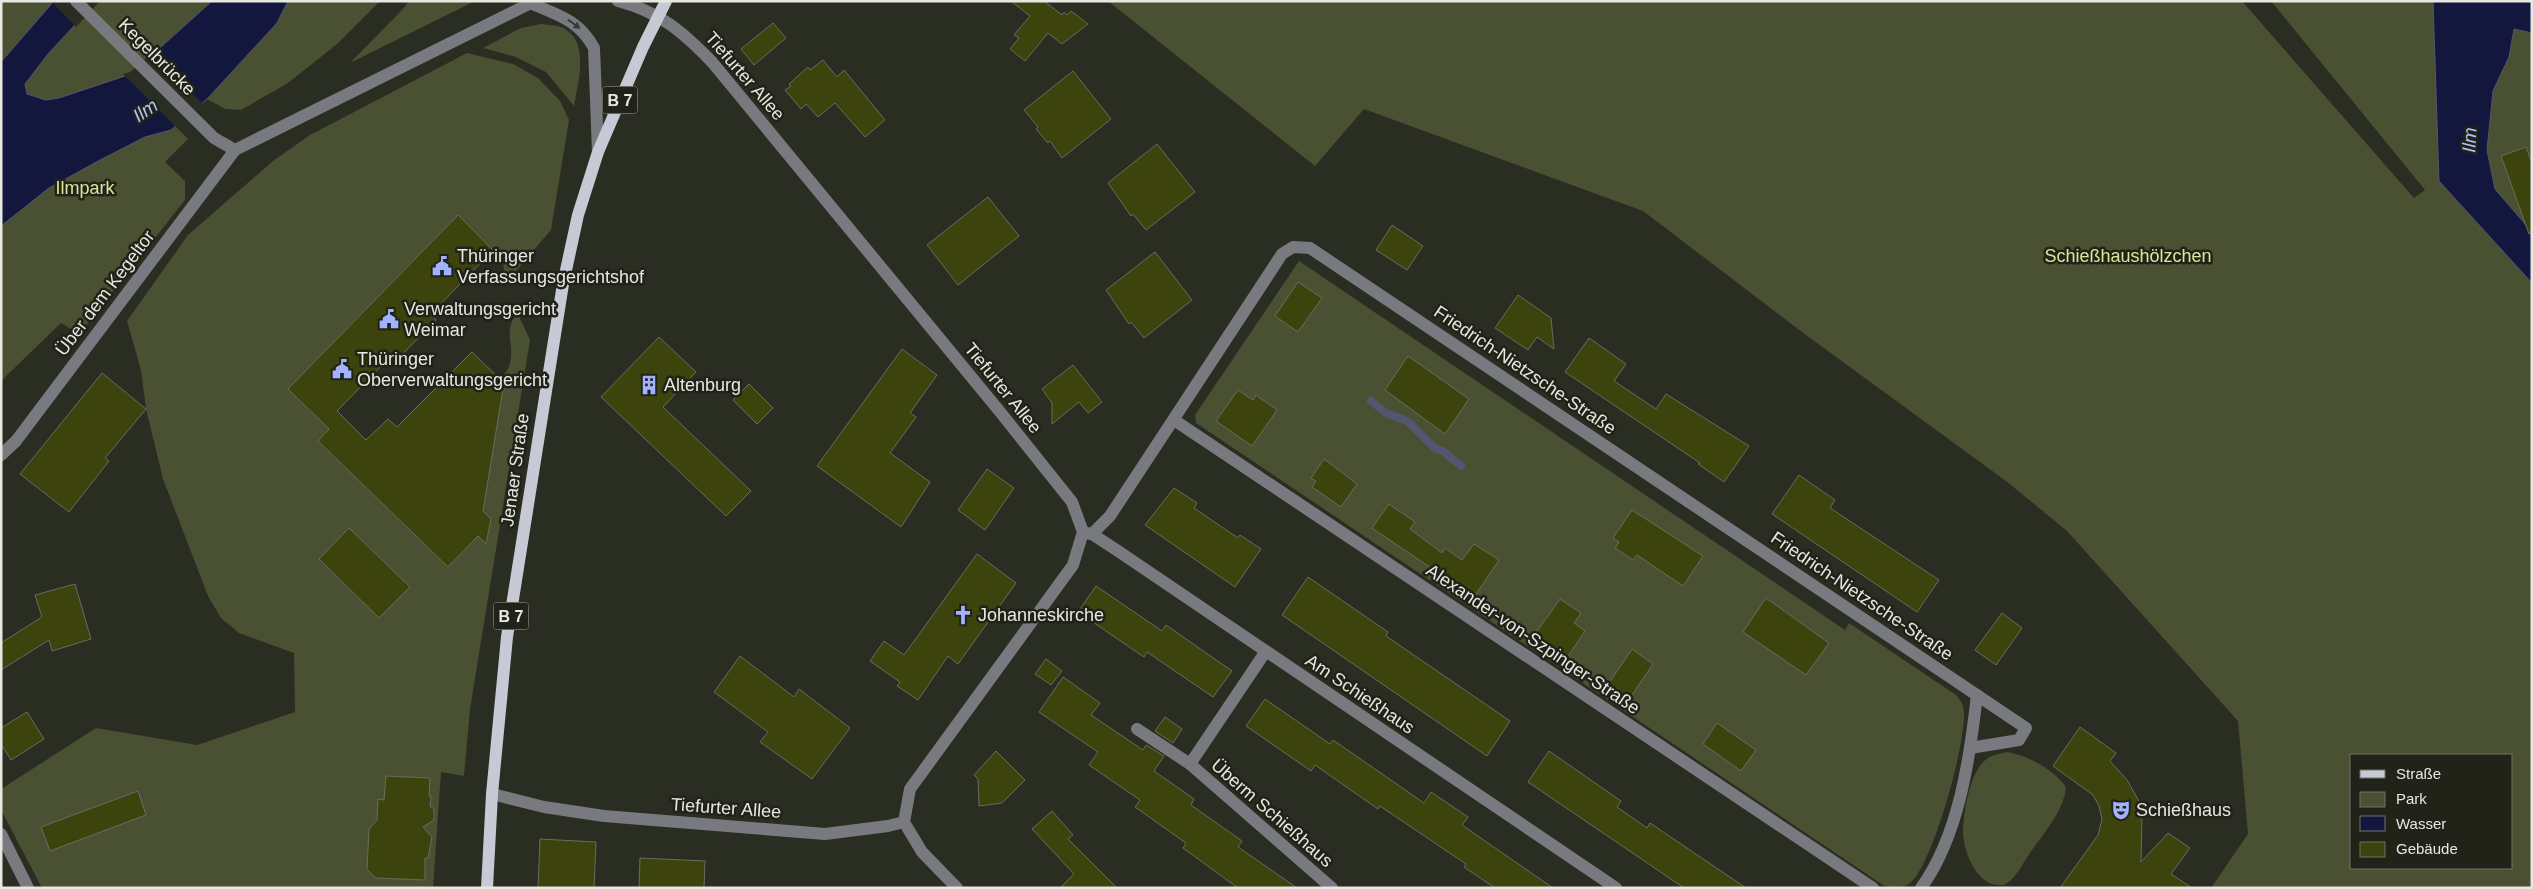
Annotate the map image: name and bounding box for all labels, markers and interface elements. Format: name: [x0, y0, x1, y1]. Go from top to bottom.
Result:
street label: Kegelbrücke: [115, 15, 199, 99]
one-way arrow: [567, 19, 581, 29]
street label: Tiefurter Allee: [701, 28, 789, 124]
road number: B 7: [602, 86, 638, 114]
water label: Ilm: [129, 95, 162, 126]
water label: Ilm: [2458, 127, 2481, 153]
park label: Ilmpark: [55, 178, 116, 198]
street label: Über dem Kegeltor: [52, 227, 158, 359]
place label: Thüringer Verfassungsgerichtshof: [457, 246, 645, 287]
park label: Schießhaushölzchen: [2044, 246, 2212, 266]
public building icon: Thüringer Verfassungsgerichtshof: [431, 255, 453, 277]
place label: Verwaltungsgericht Weimar: [404, 299, 556, 340]
street label: Friedrich-Nietzsche-Straße: [1430, 302, 1620, 438]
public building icon: Verwaltungsgericht Weimar: [378, 308, 400, 330]
street label: Tiefurter Allee: [960, 339, 1046, 437]
place label: Thüringer Oberverwaltungsgericht: [357, 349, 547, 390]
public building icon: Thüringer Oberverwaltungsgericht: [331, 358, 353, 380]
building icon: Altenburg: [638, 374, 660, 396]
place label: Altenburg: [664, 375, 741, 395]
street label: Jenaer Straße: [497, 412, 533, 528]
street label: Friedrich-Nietzsche-Straße: [1767, 528, 1957, 664]
street label: Alexander-von-Szpinger-Straße: [1422, 560, 1644, 718]
road number: B 7: [494, 602, 528, 630]
church icon: Johanneskirche: [952, 604, 974, 626]
place label: Johanneskirche: [978, 605, 1104, 625]
street label: Am Schießhaus: [1302, 650, 1418, 738]
legend: [2350, 754, 2513, 869]
street label: Überm Schießhaus: [1207, 755, 1337, 871]
text: Straße: [2396, 765, 2441, 782]
text: Park: [2396, 790, 2427, 807]
street label: Tiefurter Allee: [670, 794, 782, 822]
theatre icon: Schießhaus: [2110, 799, 2132, 821]
place label: Schießhaus: [2136, 800, 2231, 820]
text: Wasser: [2396, 815, 2446, 832]
text: Gebäude: [2396, 840, 2458, 857]

